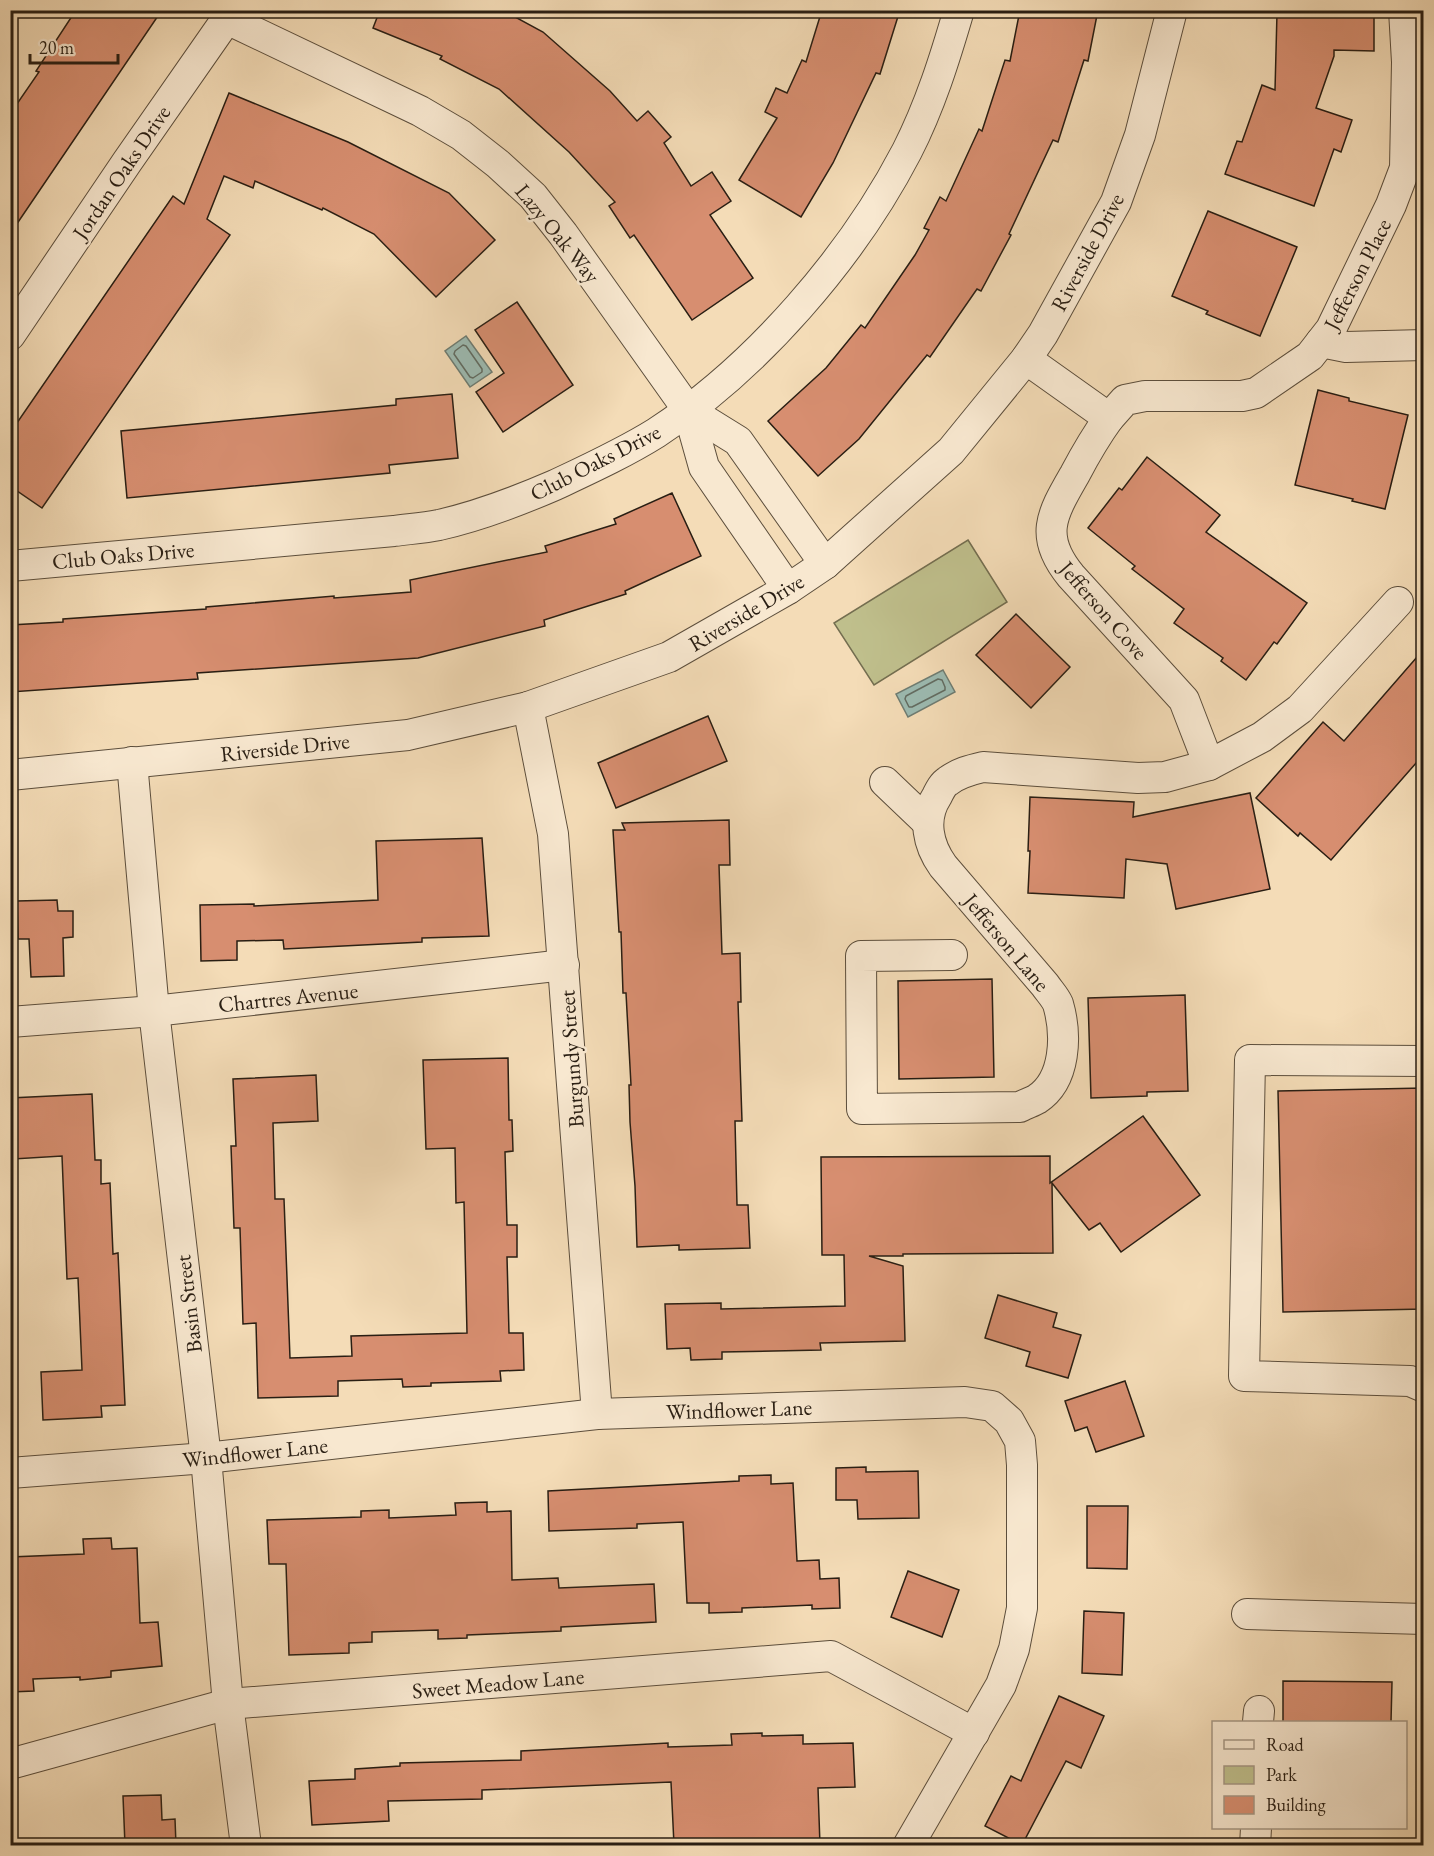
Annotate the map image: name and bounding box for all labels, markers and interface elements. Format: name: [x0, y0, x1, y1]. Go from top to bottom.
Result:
scale bar: [30, 27, 118, 65]
text: 20 m: [39, 36, 74, 59]
street label: Jordan Oaks Drive: [65, 99, 177, 247]
street label: Lazy Oak Way: [509, 178, 607, 289]
street label: Riverside Drive: [1044, 188, 1131, 316]
street label: Jefferson Place: [1316, 213, 1398, 337]
street label: Club Oaks Drive: [525, 417, 666, 508]
street label: Club Oaks Drive: [51, 535, 196, 576]
street label: Jefferson Cove: [1051, 553, 1155, 666]
street label: Riverside Drive: [683, 566, 810, 658]
street label: Riverside Drive: [219, 726, 351, 769]
street label: Jefferson Lane: [956, 886, 1057, 998]
street label: Chartres Avenue: [217, 976, 360, 1019]
street label: Burgundy Street: [552, 989, 591, 1129]
street label: Basin Street: [168, 1253, 209, 1355]
street label: Windflower Lane: [665, 1392, 813, 1427]
street label: Windflower Lane: [181, 1430, 330, 1475]
street label: Sweet Meadow Lane: [411, 1661, 586, 1705]
legend: [1212, 1721, 1407, 1829]
text: Road: [1266, 1733, 1305, 1756]
text: Park: [1266, 1763, 1297, 1786]
text: Building: [1266, 1793, 1326, 1816]

